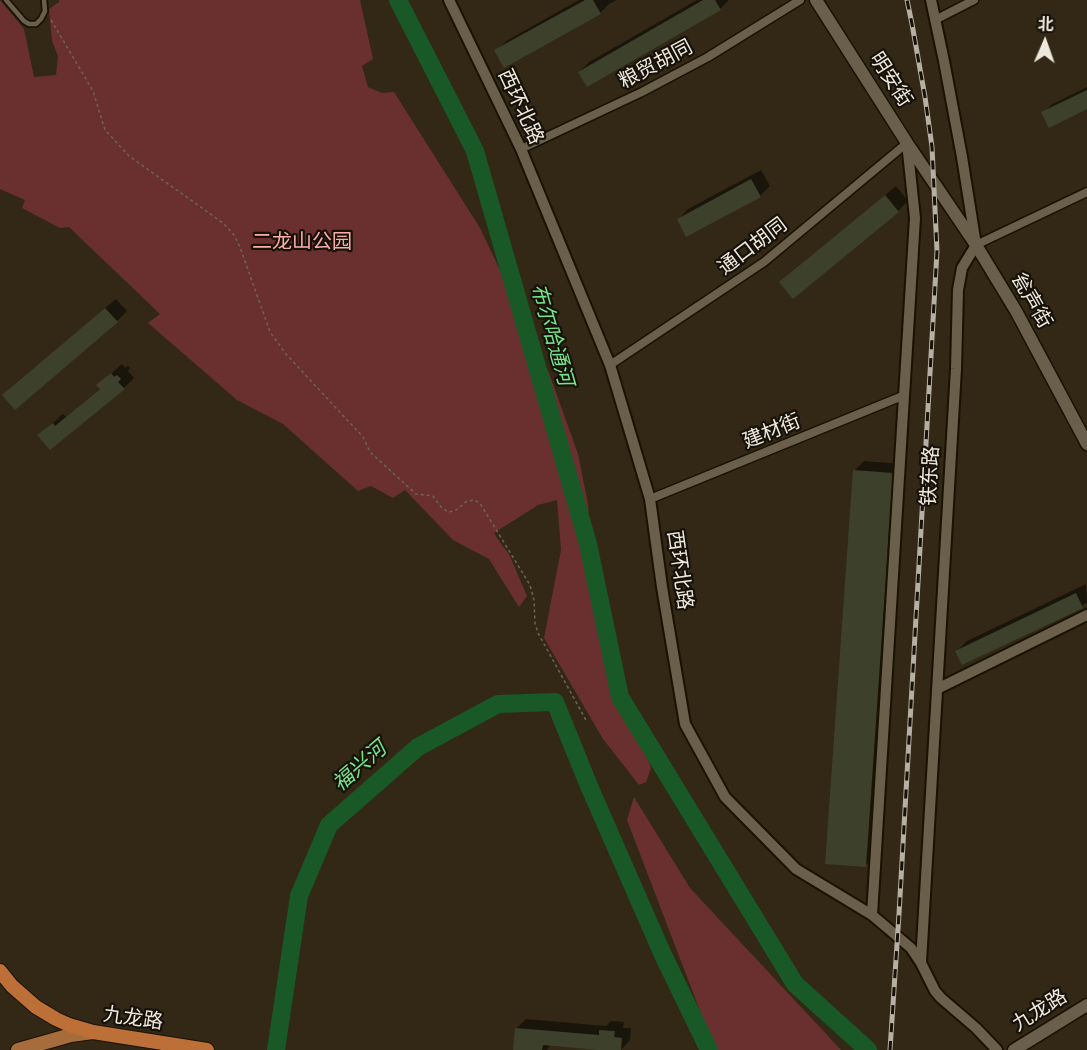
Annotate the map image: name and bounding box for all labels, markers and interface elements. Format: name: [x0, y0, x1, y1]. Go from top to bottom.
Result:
north arrow: [1015, 12, 1075, 72]
text: 北: [1037, 13, 1054, 35]
street label: 粮贸胡同: [615, 36, 697, 94]
street label: 明安街: [864, 48, 916, 112]
street label: 西环北路: [492, 66, 548, 148]
street label: 通口胡同: [714, 213, 792, 281]
park label: 二龙山公园: [252, 231, 352, 255]
street label: 瓮声街: [1006, 269, 1056, 333]
water label: 布尔哈通河: [524, 281, 578, 389]
street label: 建材街: [740, 410, 804, 454]
street label: 铁东路: [917, 445, 945, 507]
street label: 西环北路: [662, 529, 696, 611]
water label: 福兴河: [328, 737, 392, 797]
street label: 九龙路: [1008, 985, 1072, 1037]
street label: 九龙路: [102, 1003, 164, 1035]

